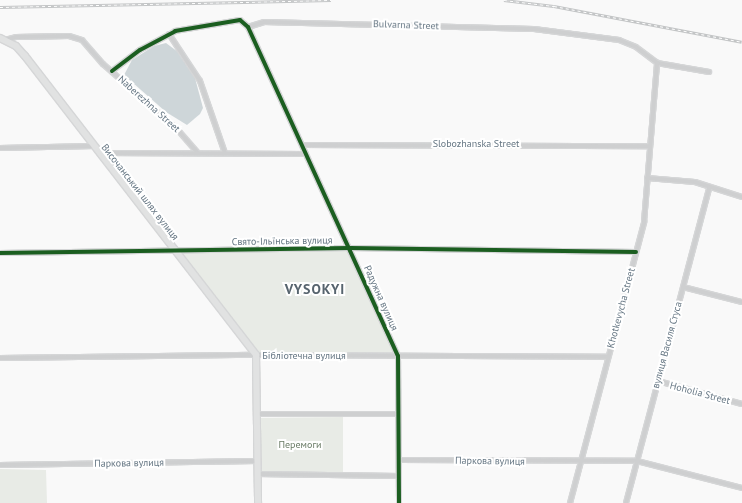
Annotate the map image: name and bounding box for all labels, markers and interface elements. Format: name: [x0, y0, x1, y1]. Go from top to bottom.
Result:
street label: Bulvarna Street: [373, 18, 439, 32]
street label: Naberezhna Street: [116, 73, 182, 135]
street label: Slobozhanska Street: [433, 138, 519, 150]
street label: Височанський шлях вулиця: [99, 141, 181, 243]
street label: Свято-Ільїнська вулиця: [232, 234, 332, 248]
street label: Радужна вулиця: [361, 264, 401, 332]
street label: Khotkevycha Street: [605, 267, 637, 349]
district label: VYSOKYI: [285, 281, 345, 297]
street label: вулиця Василя Стуса: [650, 300, 684, 390]
street label: Бібліотечна вулиця: [262, 350, 346, 362]
street label: Hoholia Street: [669, 379, 731, 407]
park label: Перемоги: [278, 439, 322, 451]
street label: Паркова вулиця: [455, 454, 525, 468]
street label: Паркова вулиця: [94, 456, 164, 470]

